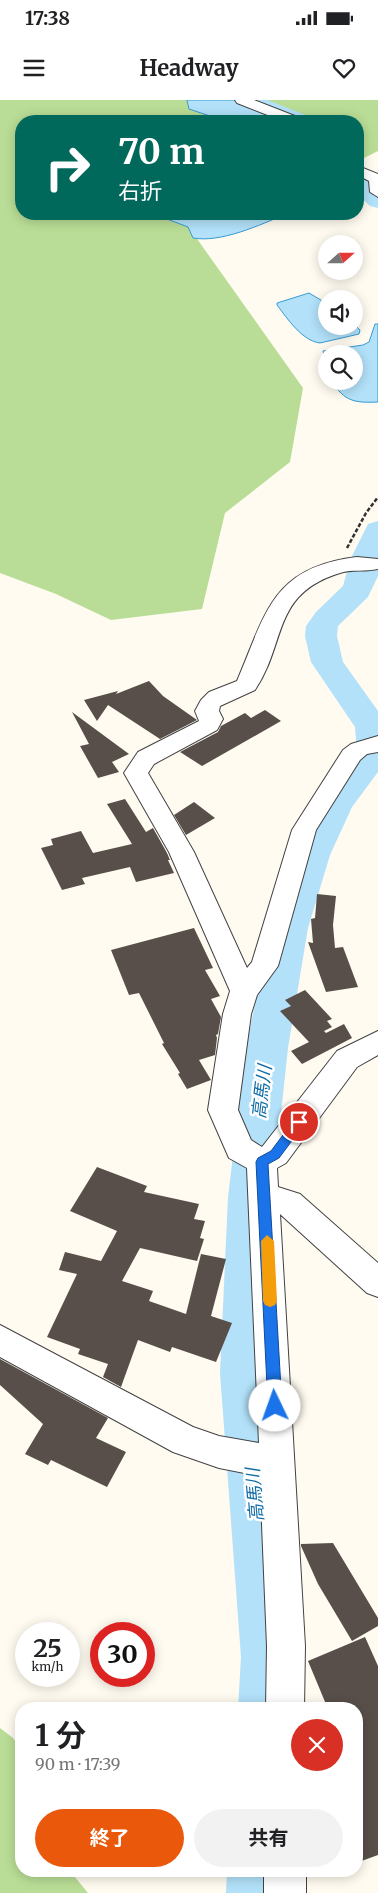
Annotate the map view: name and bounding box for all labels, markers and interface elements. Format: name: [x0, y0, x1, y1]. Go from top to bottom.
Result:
text: 17:38: [25, 6, 70, 30]
icon: menu: [20, 54, 48, 82]
text: Headway: [139, 54, 239, 82]
icon: heart: [330, 54, 358, 82]
text: 70 m: [118, 130, 205, 174]
icon: right: [35, 135, 100, 200]
text: 右折: [118, 177, 162, 205]
north arrow: [318, 235, 362, 280]
map controls: [318, 235, 363, 390]
button: sound: [318, 290, 363, 335]
button: search: [318, 345, 363, 390]
water label: 高馬川: [247, 1062, 276, 1120]
pin: [278, 1101, 320, 1143]
icon: arrive: [285, 1108, 313, 1136]
position arrow: [248, 1379, 300, 1431]
water label: 高馬川: [241, 1465, 268, 1523]
speed limit sign: 30: [90, 1622, 155, 1687]
text: 25: [33, 1632, 62, 1664]
text: km/h: [32, 1659, 63, 1674]
text: 1 分: [35, 1716, 86, 1754]
button: close: [291, 1719, 343, 1771]
text: 90 m · 17:39: [35, 1754, 121, 1774]
button: 終了: [35, 1809, 184, 1867]
button: 共有: [194, 1809, 343, 1867]

